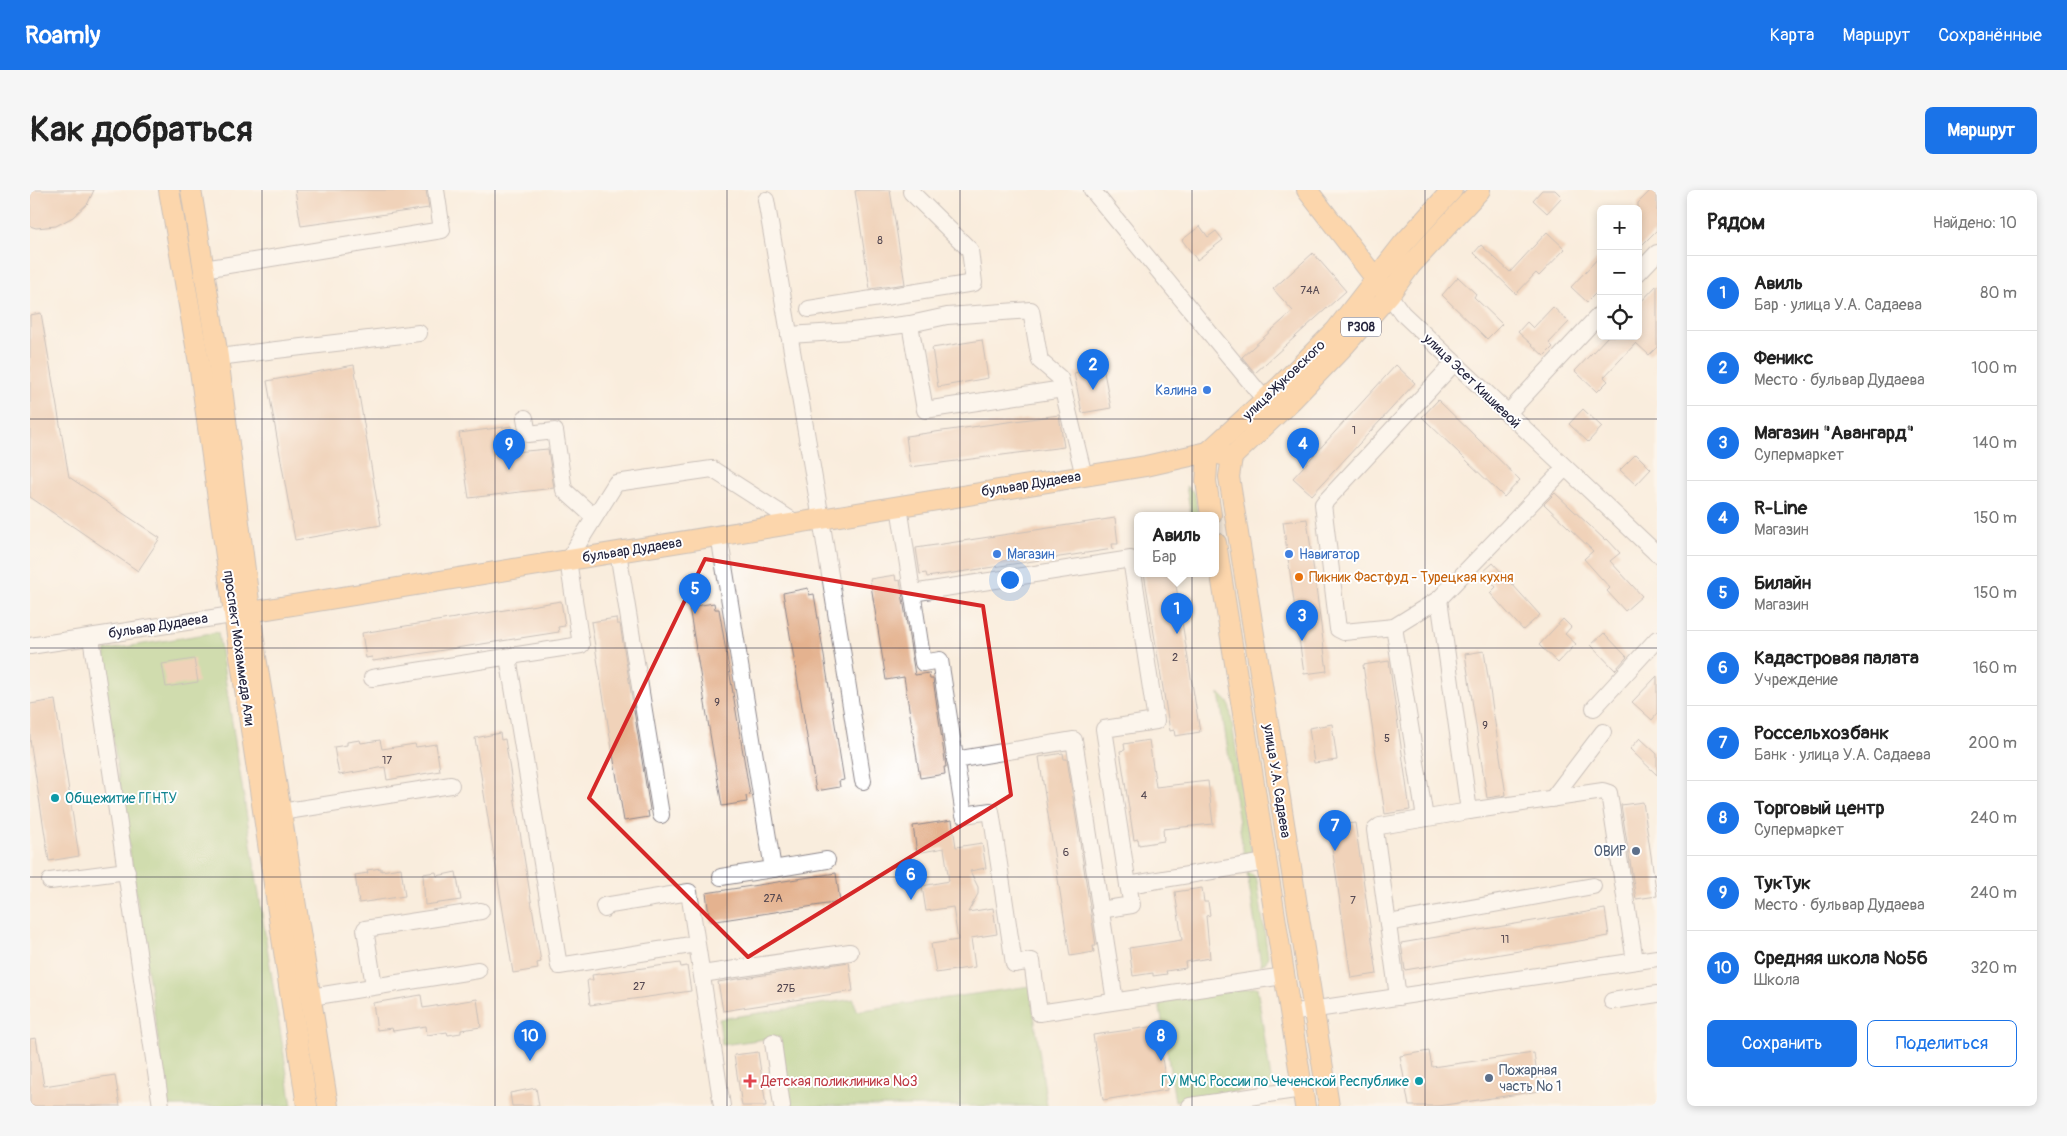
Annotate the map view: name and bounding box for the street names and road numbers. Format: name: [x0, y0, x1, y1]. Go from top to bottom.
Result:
road number: P308: [1341, 318, 1381, 336]
street label: улица Эсет Кишиевой: [1419, 329, 1524, 432]
street label: улица Жуковского: [1239, 336, 1329, 424]
street label: бульвар Дудаева: [980, 468, 1082, 500]
street label: бульвар Дудаева: [581, 534, 683, 566]
street label: проспект Мохаммеда Али: [220, 569, 258, 727]
street label: бульвар Дудаева: [107, 610, 209, 642]
street label: улица У.А. Садаева: [1259, 722, 1294, 839]

